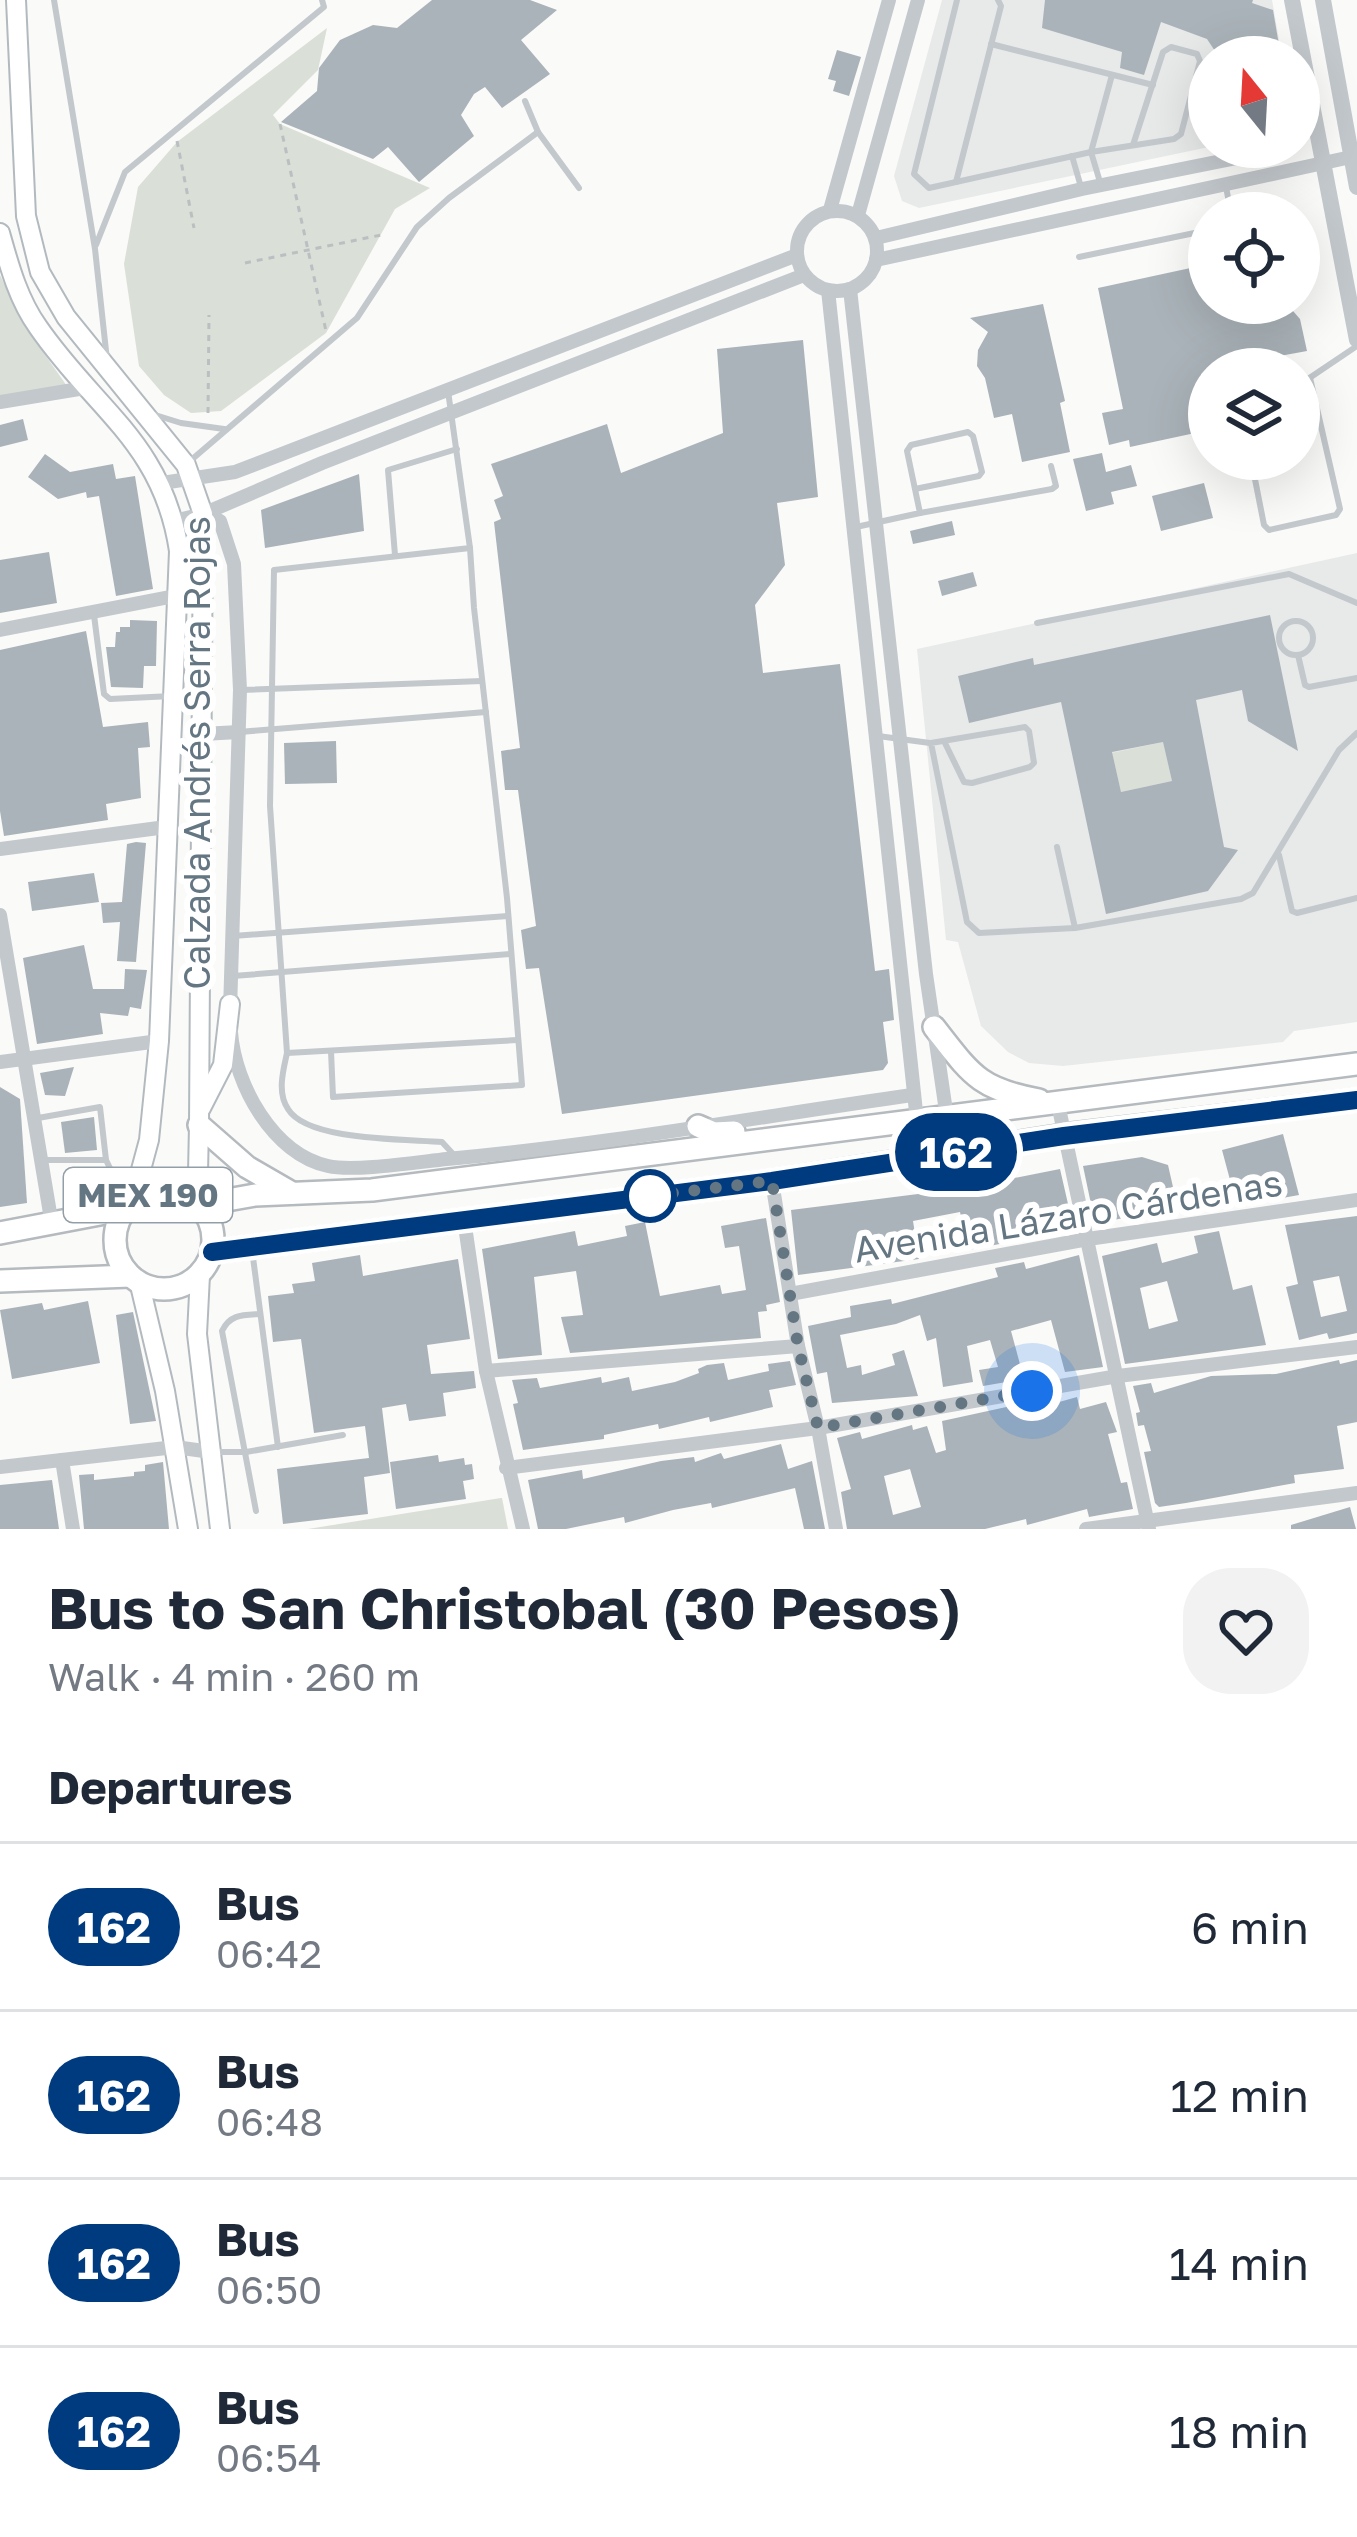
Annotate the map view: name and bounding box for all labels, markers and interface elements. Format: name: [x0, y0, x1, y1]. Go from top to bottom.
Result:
north arrow: [1188, 36, 1320, 168]
map controls: [1188, 36, 1320, 480]
button: locate: [1188, 192, 1320, 324]
button: layers: [1188, 348, 1320, 480]
street label: Calzada Andrés Serra Rojas: [175, 516, 218, 990]
line badge: 162: [887, 1113, 1025, 1191]
text: 162: [919, 1127, 993, 1177]
street label: Avenida Lázaro Cárdenas: [851, 1160, 1285, 1271]
road number: MEX 190: [64, 1168, 232, 1222]
unlabelled marker: [625, 1171, 675, 1221]
your location: [1002, 1361, 1062, 1421]
button: heart: [1183, 1568, 1309, 1694]
text: Bus to San Christobal (30 Pesos): [48, 1573, 961, 1642]
text: Walk · 4 min · 260 m: [48, 1653, 420, 1700]
text: Departures: [48, 1760, 292, 1814]
text: Bus: [216, 1876, 300, 1930]
text: 6 min: [1191, 1900, 1309, 1954]
text: 162: [77, 1902, 151, 1952]
text: 06:42: [216, 1930, 322, 1977]
text: Bus: [216, 2044, 300, 2098]
text: 12 min: [1170, 2068, 1309, 2122]
text: 162: [77, 2070, 151, 2120]
text: 06:48: [216, 2098, 323, 2145]
text: Bus: [216, 2212, 300, 2266]
text: 14 min: [1169, 2236, 1309, 2290]
text: 162: [77, 2238, 151, 2288]
text: 06:50: [216, 2266, 322, 2313]
text: Bus: [216, 2380, 300, 2434]
text: 18 min: [1169, 2404, 1309, 2458]
text: 162: [77, 2406, 151, 2456]
text: 06:54: [216, 2434, 322, 2481]

